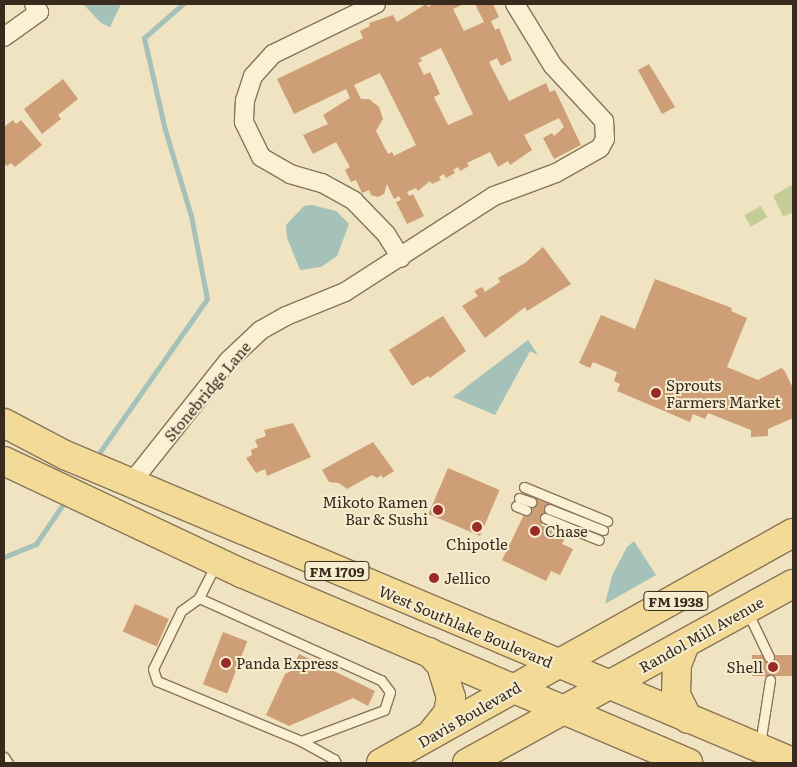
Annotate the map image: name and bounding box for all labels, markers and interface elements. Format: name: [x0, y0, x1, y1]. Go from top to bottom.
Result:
street label: Stonebridge Lane: [160, 337, 254, 445]
place label: Sprouts Farmers Market: [666, 375, 781, 410]
marker: Sprouts Farmers Market: [650, 387, 662, 399]
place label: Mikoto Ramen Bar & Sushi: [322, 492, 428, 527]
marker: Mikoto Ramen Bar & Sushi: [432, 504, 444, 516]
marker: Chipotle: [471, 521, 483, 533]
place label: Chase: [545, 522, 588, 540]
marker: Chase: [529, 525, 541, 537]
place label: Chipotle: [446, 535, 508, 553]
road number: FM 1709: [303, 560, 371, 582]
place label: Jellico: [444, 569, 491, 587]
marker: Jellico: [428, 572, 440, 584]
street label: West Southlake Boulevard: [376, 581, 556, 671]
road number: FM 1938: [642, 590, 710, 612]
street label: Randol Mill Avenue: [636, 592, 766, 676]
place label: Panda Express: [236, 654, 338, 672]
marker: Panda Express: [220, 657, 232, 669]
place label: Shell: [727, 658, 763, 676]
marker: Shell: [767, 661, 779, 673]
street label: Davis Boulevard: [414, 677, 524, 751]

